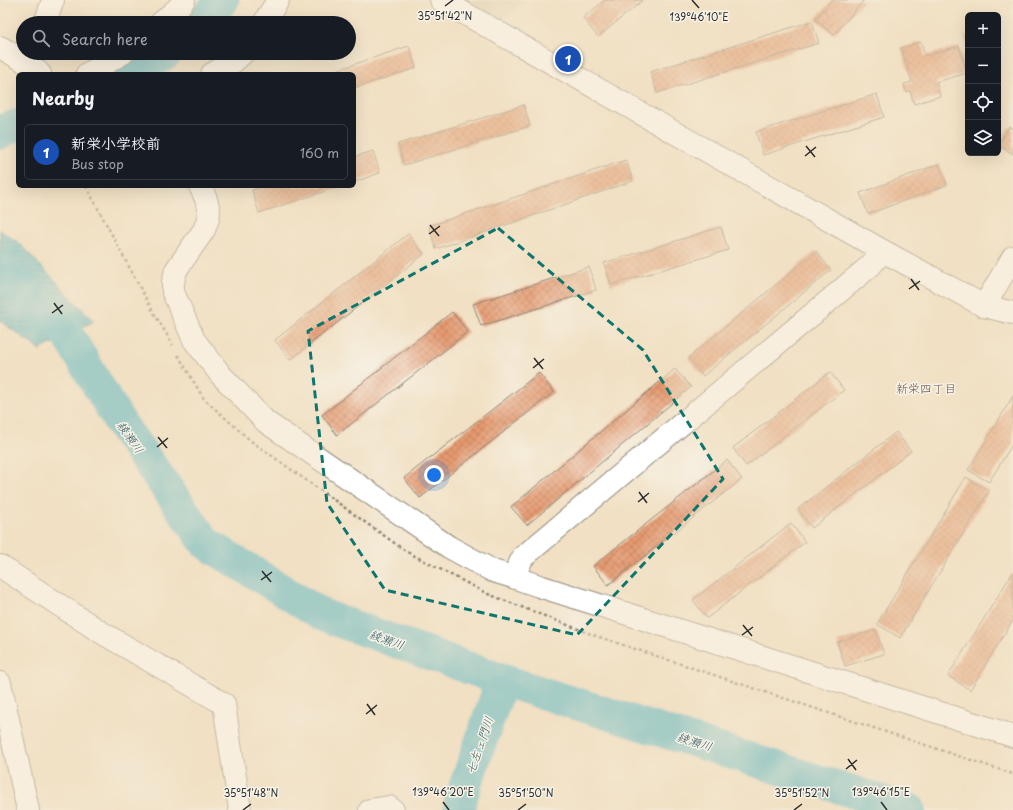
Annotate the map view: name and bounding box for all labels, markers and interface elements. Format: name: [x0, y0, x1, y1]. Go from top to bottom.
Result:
text: 35°51'42"N: [418, 8, 473, 23]
text: 139°46'10"E: [669, 9, 729, 24]
map controls: [965, 12, 1001, 156]
button: +: [965, 12, 1001, 48]
search box: [16, 16, 356, 60]
icon: search: [30, 27, 52, 49]
text: Search here: [62, 27, 148, 50]
pin: 1: [555, 44, 581, 74]
button: −: [965, 48, 1001, 84]
button: locate: [965, 84, 1001, 120]
text: Nearby: [32, 85, 94, 111]
button: layers: [965, 120, 1001, 156]
text: 新栄小学校前: [71, 131, 161, 154]
text: 1: [43, 143, 49, 162]
text: 160 m: [300, 143, 339, 162]
text: Bus stop: [71, 154, 124, 173]
district label: 新栄四丁目: [896, 379, 956, 397]
water label: 綾瀬川: [113, 417, 149, 457]
your location: [424, 465, 444, 485]
water label: 綾瀬川: [367, 624, 407, 654]
water label: 七左ェ門川: [461, 714, 497, 776]
water label: 綾瀬川: [675, 727, 715, 755]
text: 139°46'20"E: [412, 784, 474, 799]
text: 139°46'15"E: [852, 784, 910, 799]
text: 35°51'48"N: [224, 785, 278, 800]
text: 35°51'50"N: [498, 785, 554, 800]
text: 35°51'52"N: [775, 785, 830, 800]

